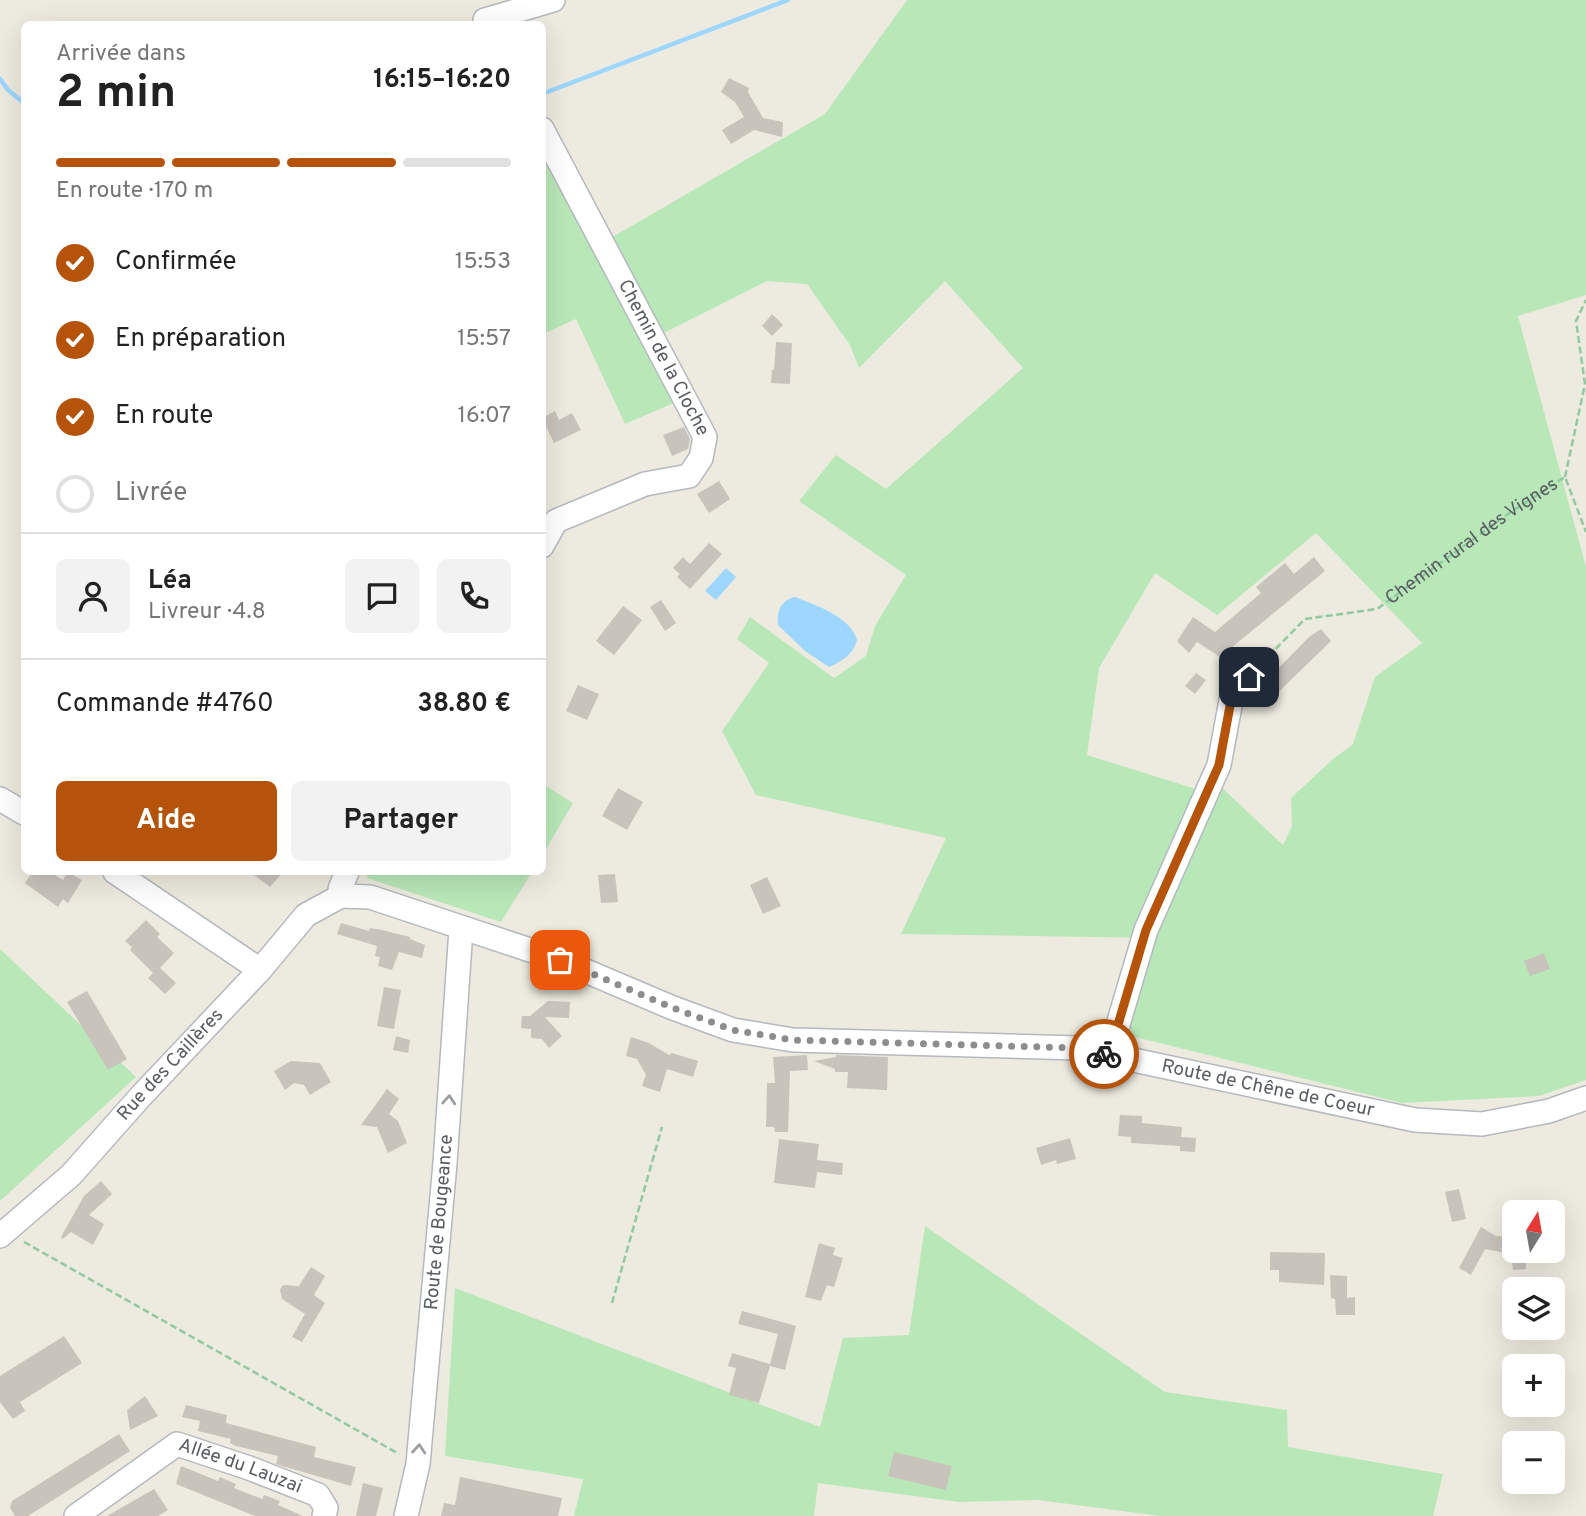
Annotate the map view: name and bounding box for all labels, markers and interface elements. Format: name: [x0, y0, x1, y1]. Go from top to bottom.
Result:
text: Arrivée dans: [56, 40, 186, 69]
text: 16:15–16:20: [373, 64, 511, 97]
text: 2 min: [56, 65, 176, 124]
text: En route · 170 m: [56, 177, 213, 206]
icon: check: [56, 244, 94, 282]
text: Confirmée: [115, 246, 237, 279]
text: 15:53: [455, 248, 511, 277]
street label: Chemin de la Cloche: [612, 276, 714, 440]
icon: check: [56, 321, 94, 359]
text: En préparation: [115, 323, 286, 356]
text: 15:57: [457, 325, 511, 354]
icon: check: [56, 398, 94, 436]
text: En route: [115, 400, 213, 433]
text: 16:07: [457, 402, 511, 431]
street label: Chemin rural des Vignes: [1381, 473, 1563, 611]
text: Livrée: [115, 477, 187, 510]
button: person: [56, 559, 130, 633]
button: chat: [345, 559, 419, 633]
button: phone: [437, 559, 511, 633]
text: Léa: [148, 565, 192, 598]
text: Livreur · 4.8: [148, 598, 266, 627]
pin: [1219, 647, 1279, 707]
icon: home: [1230, 658, 1268, 696]
text: Commande #4760: [56, 688, 274, 721]
text: 38.80 €: [417, 688, 511, 721]
button: Aide: [56, 781, 277, 861]
button: Partager: [291, 781, 511, 861]
pin: [530, 930, 590, 990]
icon: bag: [541, 941, 579, 979]
street label: Rue des Caillères: [112, 1004, 229, 1126]
courier: [1069, 1019, 1139, 1089]
icon: bike: [1085, 1035, 1123, 1073]
street label: Route de Chêne de Coeur: [1159, 1054, 1377, 1123]
one-way arrow: [441, 1095, 456, 1106]
street label: Route de Bougeance: [420, 1134, 459, 1311]
north arrow: [1502, 1200, 1564, 1264]
map controls: [1502, 1200, 1565, 1494]
button: layers: [1502, 1277, 1565, 1340]
button: +: [1502, 1354, 1565, 1417]
button: −: [1502, 1431, 1565, 1494]
street label: Allée du Lauzai: [175, 1433, 305, 1500]
one-way arrow: [411, 1443, 426, 1454]

